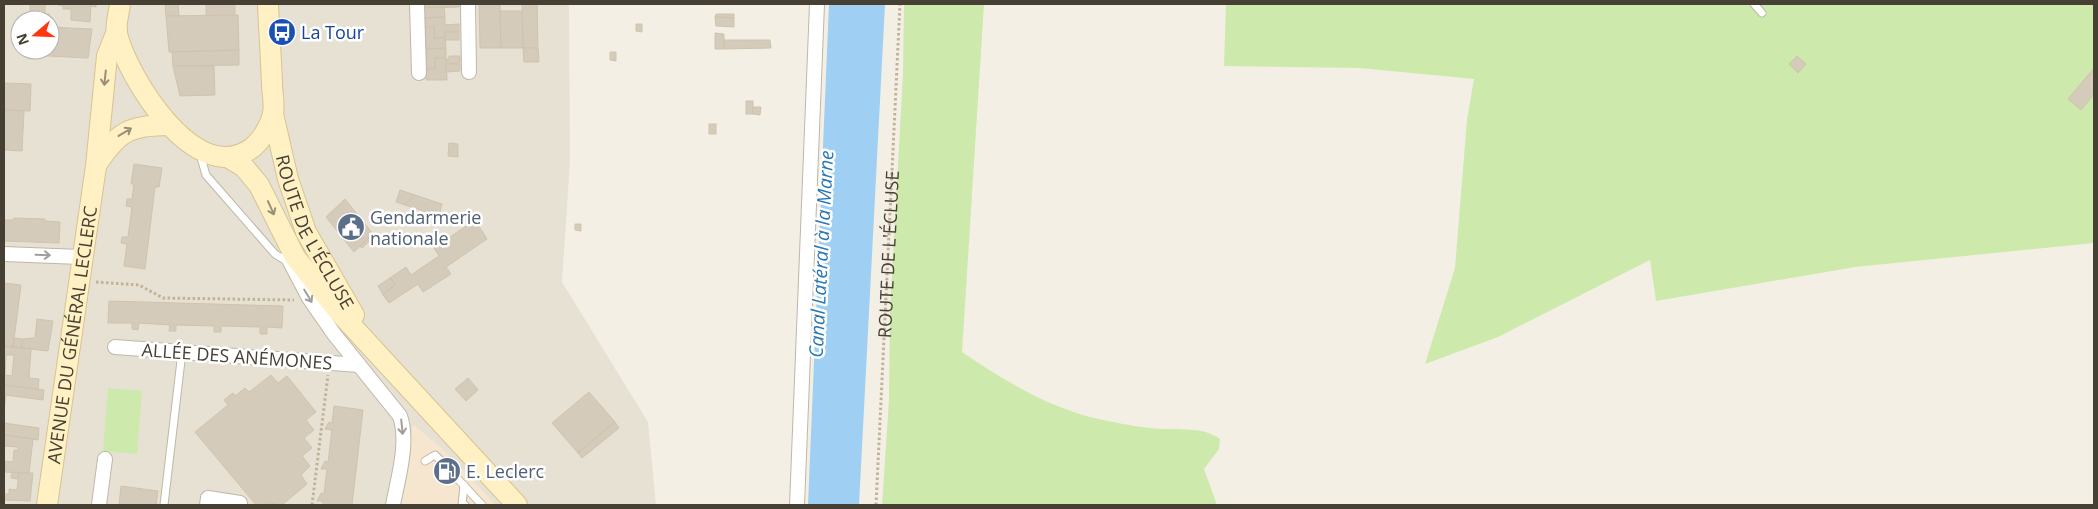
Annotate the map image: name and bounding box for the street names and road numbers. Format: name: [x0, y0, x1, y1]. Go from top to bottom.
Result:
street label: ROUTE DE L'ÉCLUSE: [271, 152, 360, 314]
street label: ROUTE DE L'ÉCLUSE: [872, 170, 904, 339]
street label: AVENUE DU GÉNÉRAL LECLERC: [41, 204, 102, 465]
street label: ALLÉE DES ANÉMONES: [141, 337, 333, 375]

